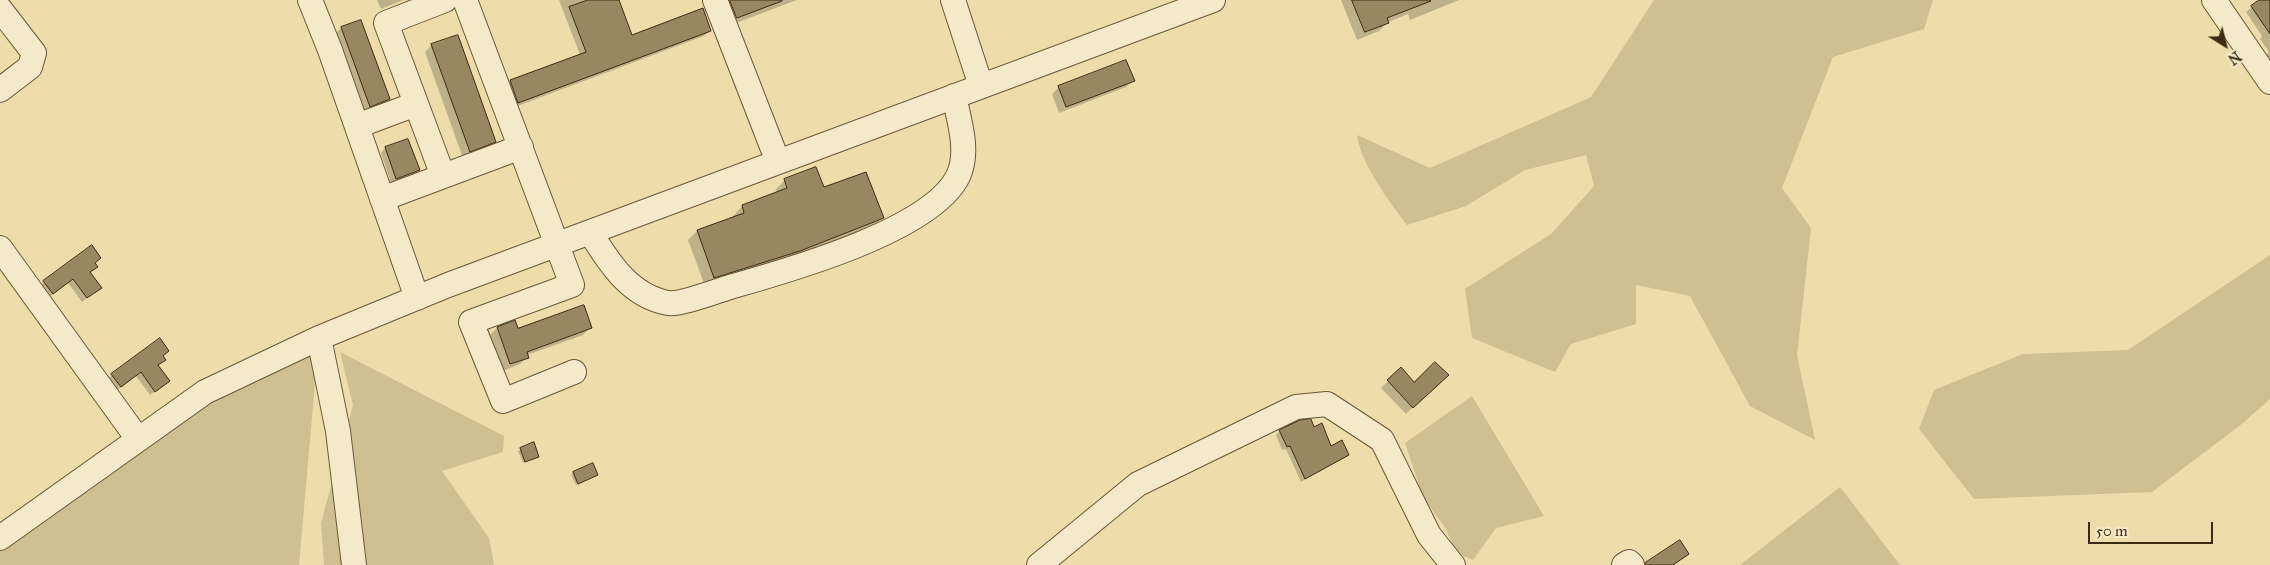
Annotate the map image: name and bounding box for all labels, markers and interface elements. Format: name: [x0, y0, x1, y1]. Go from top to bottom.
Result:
north arrow: [2200, 20, 2250, 70]
text: N: [2224, 47, 2244, 68]
scale bar: [2090, 512, 2215, 544]
text: 50 m: [2096, 522, 2128, 540]

